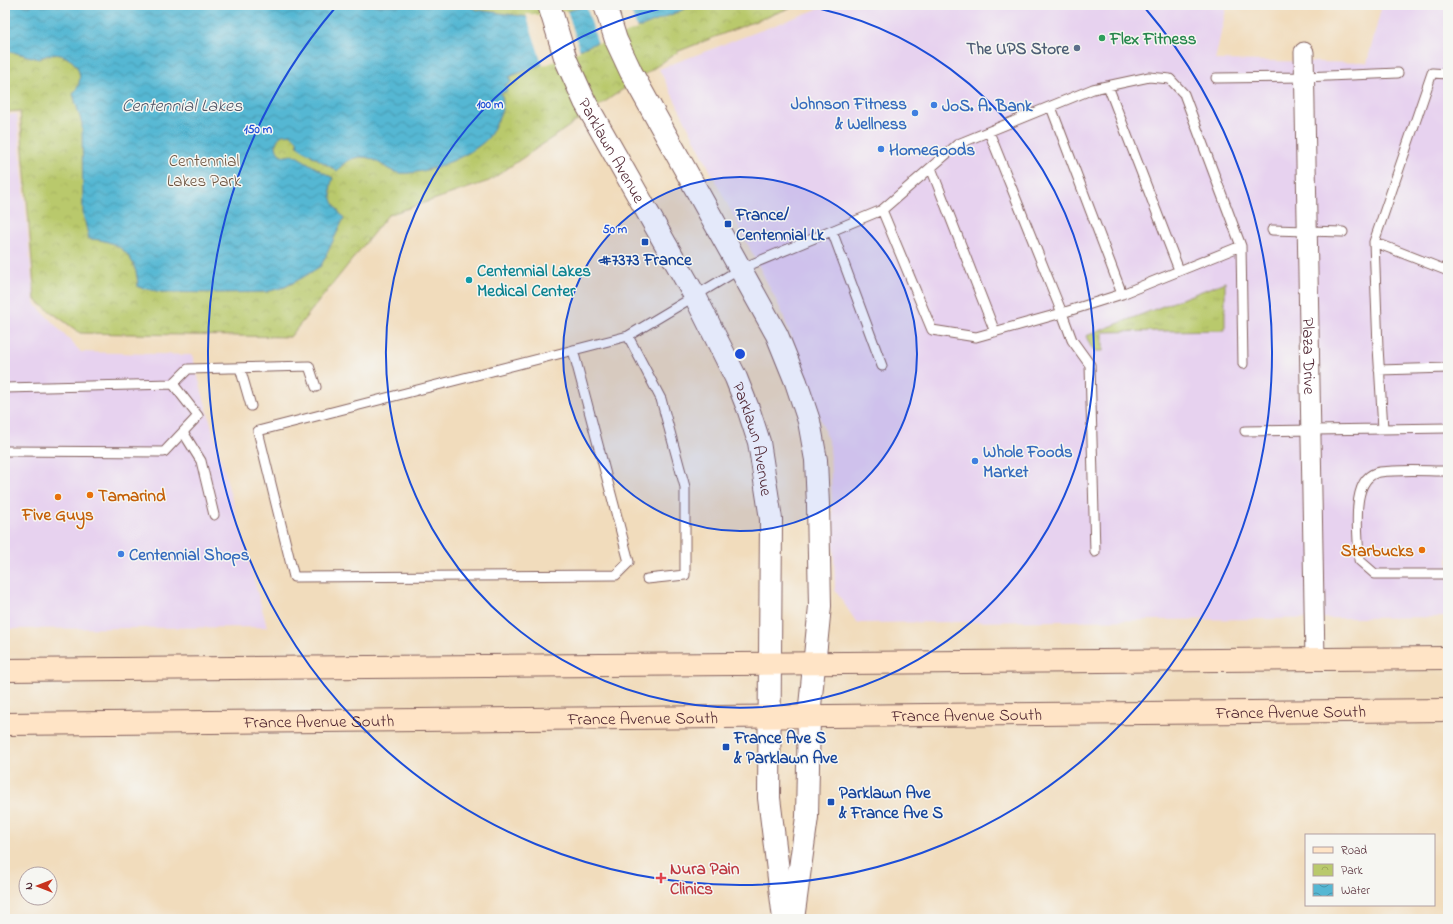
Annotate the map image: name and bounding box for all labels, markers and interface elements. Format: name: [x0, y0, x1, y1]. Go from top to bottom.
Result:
place label: Flex Fitness: [1109, 27, 1197, 52]
marker: Flex Fitness: [1097, 33, 1107, 43]
place label: The UPS Store: [966, 37, 1070, 62]
marker: The UPS Store: [1072, 43, 1082, 53]
place label: Johnson Fitness & Wellness: [791, 92, 907, 137]
water label: Centennial Lakes: [122, 94, 243, 120]
street label: Parklawn Avenue: [571, 94, 651, 208]
place label: JoS. A. Bank: [942, 94, 1033, 119]
text: 100 m: [477, 96, 504, 114]
marker: JoS. A. Bank: [929, 100, 939, 110]
marker: Johnson Fitness & Wellness: [910, 108, 920, 118]
text: 150 m: [244, 121, 273, 139]
place label: HomeGoods: [889, 138, 975, 163]
marker: HomeGoods: [876, 144, 886, 154]
park label: Centennial Lakes Park: [167, 149, 242, 194]
place label: France/ Centennial Lk: [735, 203, 825, 248]
marker: France/ Centennial Lk: [723, 219, 733, 229]
text: 50 m: [603, 221, 628, 239]
marker: #7373 France: [640, 237, 650, 247]
place label: #7373 France: [597, 248, 693, 273]
place label: Centennial Lakes Medical Center: [477, 259, 591, 304]
marker: Centennial Lakes Medical Center: [464, 275, 474, 285]
street label: Plaza Drive: [1295, 317, 1321, 395]
centre of rings: [733, 347, 747, 361]
street label: Parklawn Avenue: [725, 379, 778, 498]
place label: Whole Foods Market: [983, 440, 1073, 485]
marker: Whole Foods Market: [970, 456, 980, 466]
place label: Tamarind: [98, 484, 166, 509]
marker: Tamarind: [85, 490, 95, 500]
marker: Five Guys: [53, 492, 63, 502]
place label: Five Guys: [21, 503, 94, 530]
place label: Starbucks: [1341, 539, 1414, 564]
place label: Centennial Shops: [129, 543, 250, 568]
marker: Starbucks: [1417, 545, 1427, 555]
marker: Centennial Shops: [116, 549, 126, 559]
street label: France Avenue South: [1215, 700, 1366, 726]
street label: France Avenue South: [891, 703, 1042, 729]
street label: France Avenue South: [567, 706, 718, 733]
street label: France Avenue South: [243, 709, 394, 736]
place label: France Ave S & Parklawn Ave: [733, 726, 839, 771]
marker: France Ave S & Parklawn Ave: [721, 742, 731, 752]
place label: Parklawn Ave & France Ave S: [838, 781, 943, 826]
marker: Parklawn Ave & France Ave S: [826, 797, 836, 807]
legend: [1305, 834, 1435, 906]
text: Road: [1341, 842, 1367, 860]
place label: Nura Pain Clinics: [670, 857, 740, 902]
text: Park: [1341, 862, 1363, 880]
north arrow: [18, 866, 58, 906]
marker: Nura Pain Clinics: [655, 872, 667, 884]
text: N: [21, 882, 37, 890]
text: Water: [1341, 882, 1370, 900]

